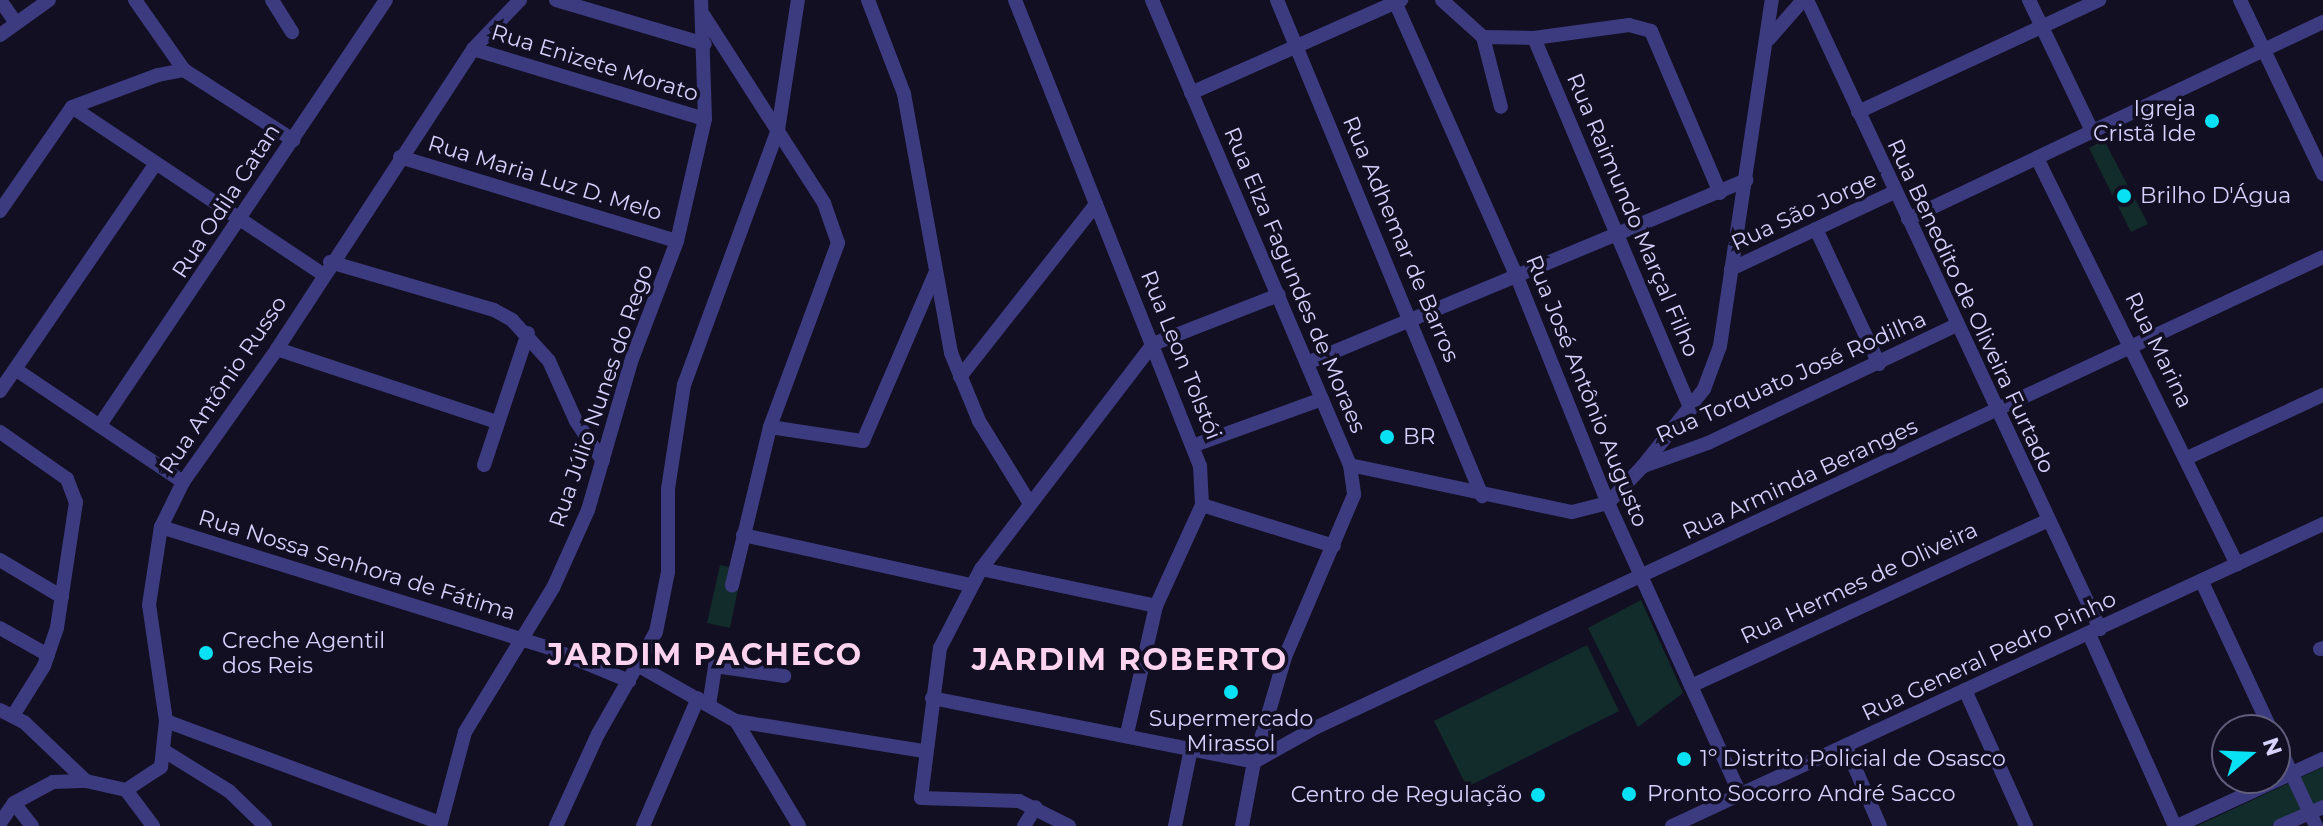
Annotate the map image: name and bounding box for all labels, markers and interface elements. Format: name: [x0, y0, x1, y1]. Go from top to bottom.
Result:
street label: Rua Enizete Morato: [488, 19, 702, 107]
street label: Rua Raimundo Marçal Filho: [1561, 69, 1705, 361]
place label: Igreja Cristã Ide: [2093, 95, 2196, 146]
street label: Rua Adhemar de Barros: [1337, 112, 1465, 366]
marker: Igreja Cristã Ide: [2203, 112, 2221, 130]
street label: Rua Odila Catan: [166, 119, 286, 283]
street label: Rua Elza Fagundes de Moraes: [1218, 123, 1372, 437]
street label: Rua Maria Luz D. Melo: [425, 130, 665, 226]
street label: Rua Benedito de Oliveira Furtado: [1882, 135, 2060, 477]
street label: Rua São Jorge: [1727, 166, 1881, 256]
place label: Brilho D'Água: [2140, 183, 2291, 209]
marker: Brilho D'Água: [2115, 187, 2133, 205]
street label: Rua José Antônio Augusto: [1520, 251, 1654, 531]
street label: Rua Júlio Nunes do Rego: [544, 261, 658, 531]
street label: Rua Leon Tolstói: [1135, 267, 1227, 443]
street label: Rua Marina: [2120, 288, 2198, 412]
street label: Rua Antônio Russo: [154, 291, 292, 479]
street label: Rua Torquato José Rodilha: [1652, 305, 1930, 449]
street label: Rua Arminda Beranges: [1678, 413, 1922, 545]
place label: BR: [1403, 424, 1435, 450]
marker: BR: [1378, 428, 1396, 446]
street label: Rua Nossa Senhora de Fátima: [195, 504, 519, 626]
street label: Rua Hermes de Oliveira: [1736, 516, 1982, 650]
street label: Rua General Pedro Pinho: [1858, 585, 2120, 727]
place label: Creche Agentil dos Reis: [222, 627, 385, 678]
district label: JARDIM PACHECO: [547, 637, 863, 673]
district label: JARDIM ROBERTO: [972, 642, 1288, 678]
marker: Creche Agentil dos Reis: [197, 644, 215, 662]
marker: Supermercado Mirassol: [1222, 683, 1240, 701]
place label: Supermercado Mirassol: [1149, 705, 1313, 756]
north arrow: [2211, 714, 2291, 794]
text: N: [2257, 734, 2288, 759]
place label: 1º Distrito Policial de Osasco: [1700, 746, 2006, 772]
marker: 1º Distrito Policial de Osasco: [1675, 750, 1693, 768]
place label: Pronto Socorro André Sacco: [1647, 781, 1955, 807]
place label: Centro de Regulação: [1291, 782, 1522, 808]
marker: Pronto Socorro André Sacco: [1618, 783, 1640, 805]
marker: Centro de Regulação: [1529, 786, 1547, 804]

